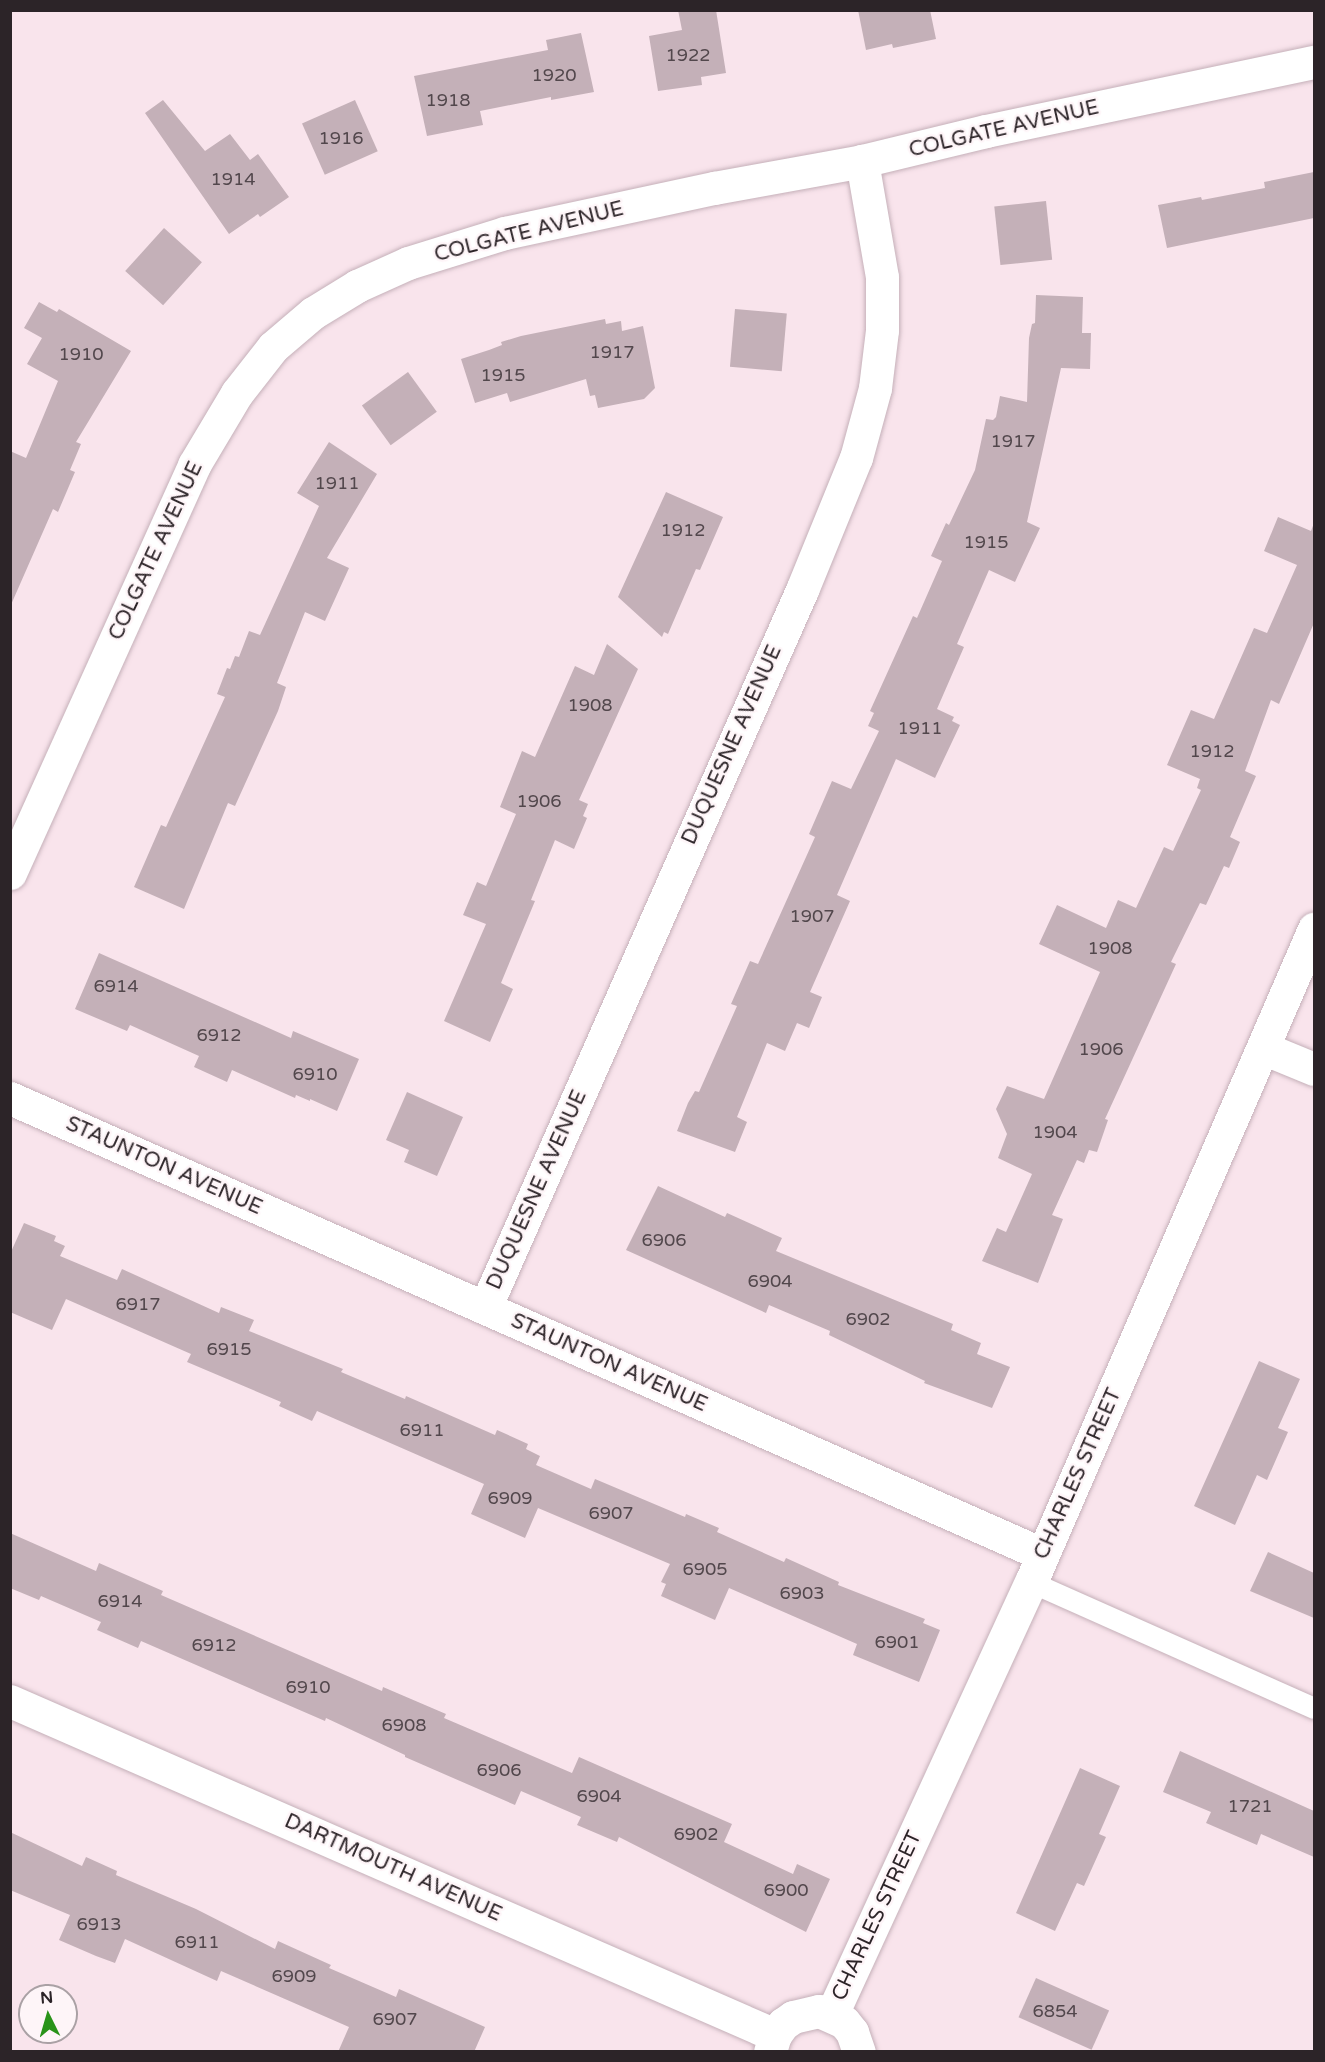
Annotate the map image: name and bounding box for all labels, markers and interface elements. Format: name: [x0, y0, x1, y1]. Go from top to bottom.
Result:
house number: 1922: [665, 44, 711, 66]
house number: 1920: [531, 64, 577, 86]
house number: 1918: [425, 89, 471, 111]
street label: COLGATE AVENUE: [907, 95, 1101, 163]
house number: 1916: [318, 127, 364, 149]
house number: 1914: [210, 168, 256, 190]
street label: COLGATE AVENUE: [432, 196, 626, 268]
house number: 1917: [589, 341, 635, 363]
house number: 1910: [58, 343, 104, 365]
house number: 1915: [480, 364, 526, 386]
house number: 1917: [990, 430, 1036, 452]
street label: COLGATE AVENUE: [104, 458, 208, 644]
house number: 1911: [314, 472, 360, 494]
house number: 1912: [660, 519, 706, 541]
house number: 1915: [963, 531, 1009, 553]
street label: DUQUESNE AVENUE: [677, 641, 787, 849]
house number: 1908: [567, 694, 613, 716]
house number: 1911: [897, 717, 943, 739]
house number: 1912: [1189, 740, 1235, 762]
house number: 1906: [516, 790, 562, 812]
house number: 1907: [789, 905, 835, 927]
house number: 1908: [1087, 937, 1133, 959]
house number: 6914: [93, 975, 139, 997]
house number: 6912: [196, 1024, 242, 1046]
house number: 1906: [1078, 1038, 1124, 1060]
house number: 6910: [292, 1063, 338, 1085]
street label: DUQUESNE AVENUE: [482, 1086, 592, 1294]
street label: STAUNTON AVENUE: [62, 1111, 266, 1221]
house number: 1904: [1032, 1121, 1078, 1143]
house number: 6906: [641, 1229, 687, 1251]
house number: 6904: [747, 1270, 793, 1292]
house number: 6917: [115, 1293, 161, 1315]
street label: STAUNTON AVENUE: [507, 1308, 711, 1418]
house number: 6902: [845, 1308, 891, 1330]
house number: 6915: [206, 1338, 252, 1360]
street label: CHARLES STREET: [1029, 1385, 1127, 1563]
house number: 6911: [399, 1419, 445, 1441]
house number: 6909: [487, 1487, 533, 1509]
house number: 6907: [588, 1502, 634, 1524]
house number: 6905: [682, 1558, 728, 1580]
house number: 6903: [779, 1582, 825, 1604]
house number: 6914: [97, 1590, 143, 1612]
house number: 6901: [874, 1631, 920, 1653]
house number: 6912: [191, 1634, 237, 1656]
house number: 6910: [285, 1676, 331, 1698]
house number: 6908: [381, 1714, 427, 1736]
house number: 6906: [476, 1759, 522, 1781]
house number: 6904: [576, 1785, 622, 1807]
house number: 1721: [1227, 1795, 1273, 1817]
street label: DARTMOUTH AVENUE: [280, 1809, 506, 1927]
house number: 6902: [673, 1823, 719, 1845]
street label: CHARLES STREET: [827, 1827, 927, 2005]
house number: 6900: [763, 1879, 809, 1901]
house number: 6913: [76, 1913, 122, 1935]
house number: 6911: [174, 1931, 220, 1953]
house number: 6909: [271, 1965, 317, 1987]
north arrow: [18, 1984, 78, 2044]
text: N: [39, 1988, 54, 2009]
house number: 6854: [1032, 2000, 1078, 2022]
house number: 6907: [372, 2008, 418, 2030]

